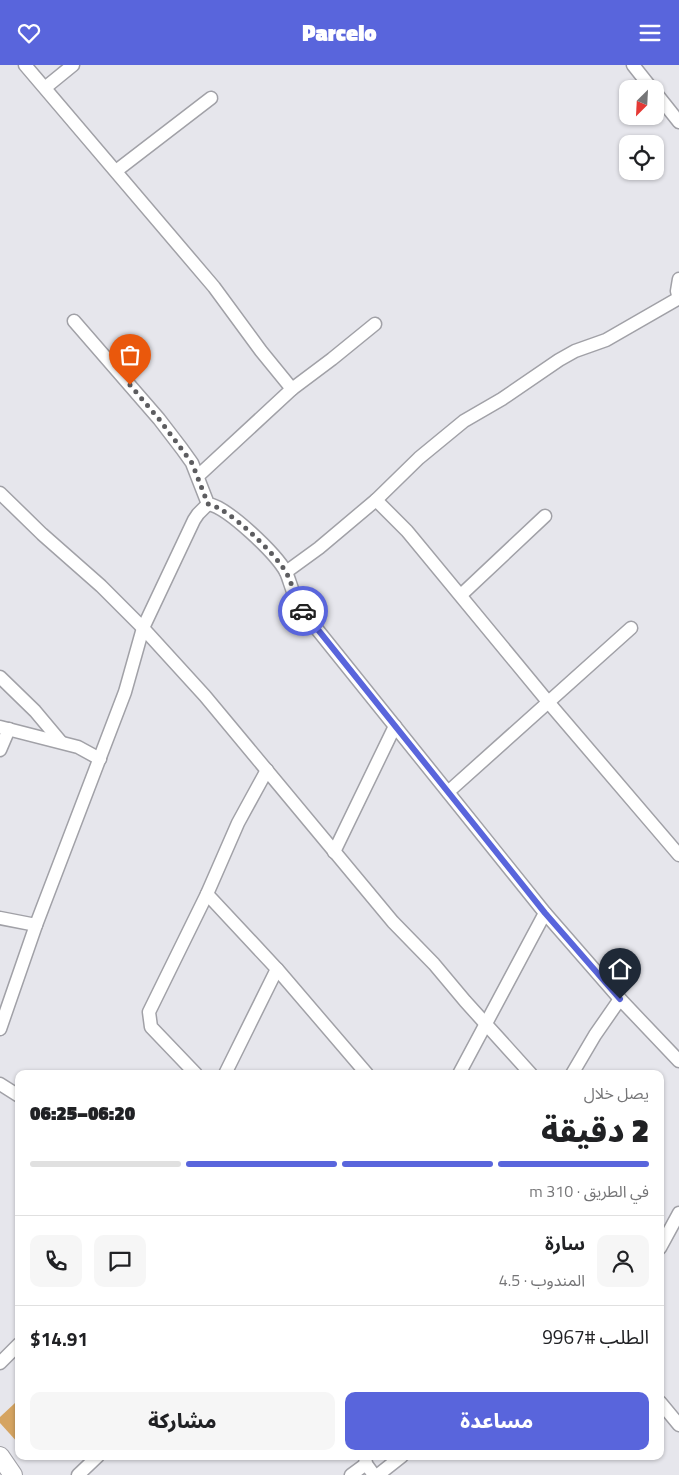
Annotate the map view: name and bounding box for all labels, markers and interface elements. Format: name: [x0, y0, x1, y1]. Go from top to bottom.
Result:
text: Parcelo: [302, 16, 377, 50]
icon: heart: [15, 19, 43, 47]
icon: menu: [636, 19, 664, 47]
north arrow: [619, 80, 664, 125]
map controls: [619, 80, 664, 180]
button: locate: [619, 135, 664, 180]
pin: [109, 334, 151, 385]
icon: bag: [116, 341, 144, 369]
courier: [278, 586, 328, 636]
icon: car: [289, 597, 317, 625]
pin: [599, 948, 641, 999]
icon: home: [606, 955, 634, 983]
text: يصل خلال: [584, 1081, 649, 1105]
text: 06:20–06:25: [30, 1098, 135, 1127]
text: 2 دقيقة: [541, 1106, 649, 1154]
text: في الطريق · 310 m: [529, 1179, 649, 1203]
text: سارة: [545, 1228, 585, 1257]
button: phone: [30, 1235, 82, 1287]
button: chat: [94, 1235, 146, 1287]
button: person: [597, 1235, 649, 1287]
text: المندوب · 4.5: [499, 1268, 585, 1292]
text: الطلب #9967: [542, 1322, 649, 1351]
text: $14.91: [30, 1324, 88, 1353]
button: مشاركة: [30, 1392, 335, 1450]
button: مساعدة: [345, 1392, 649, 1450]

